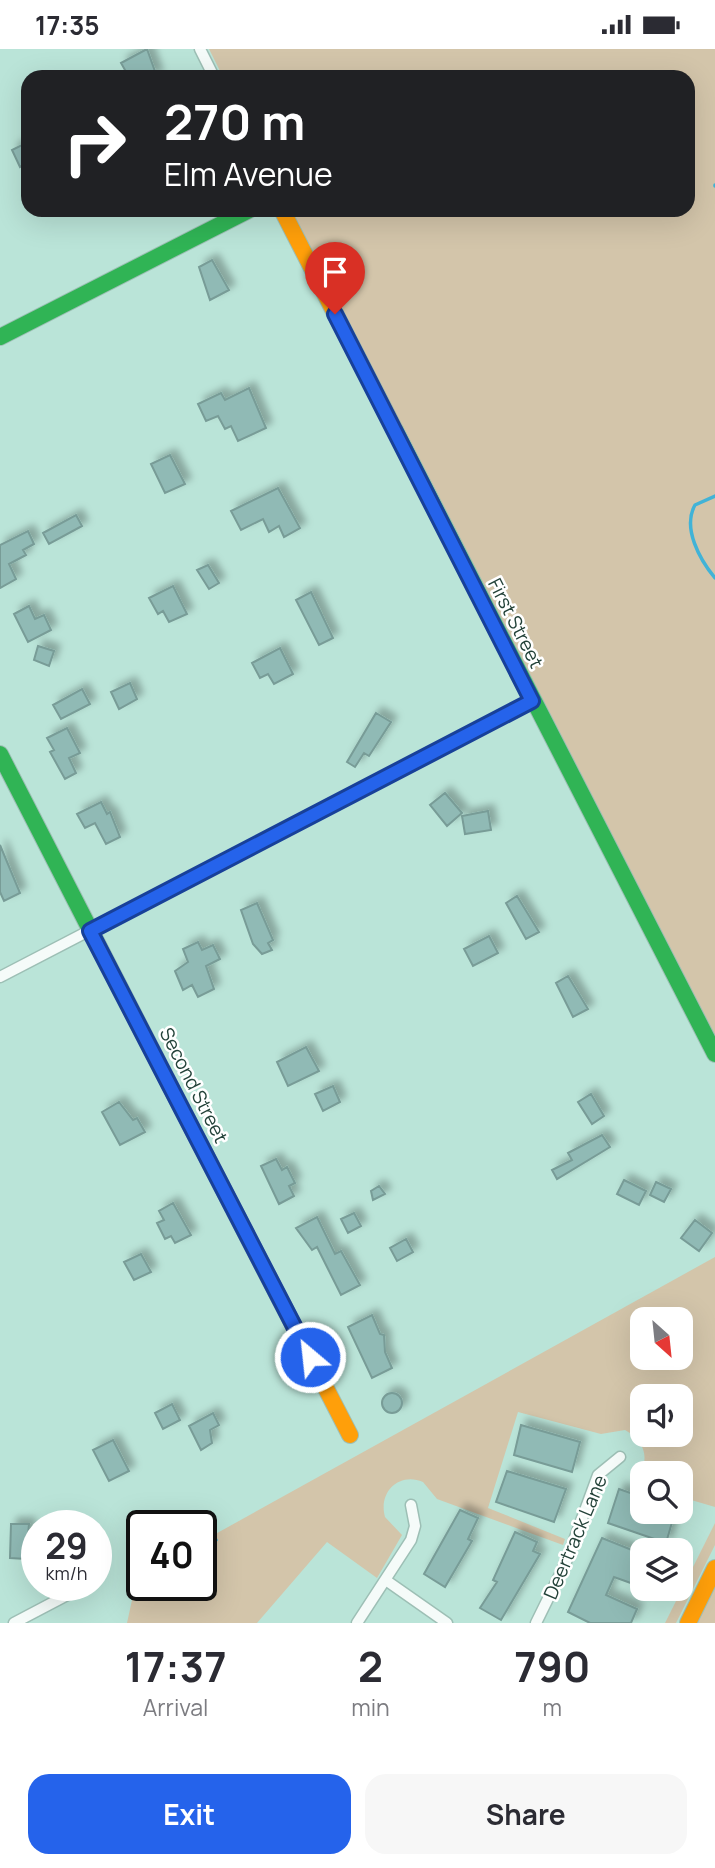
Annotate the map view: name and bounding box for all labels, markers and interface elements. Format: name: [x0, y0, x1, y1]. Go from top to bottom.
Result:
text: 17:35: [35, 7, 100, 43]
text: 270 m: [164, 88, 305, 155]
icon: right: [49, 98, 140, 189]
text: Elm Avenue: [164, 152, 333, 196]
pin: [305, 242, 365, 314]
icon: arrive: [316, 253, 354, 291]
street label: First Street: [482, 574, 550, 672]
street label: Second Street: [154, 1023, 234, 1147]
north arrow: [630, 1307, 693, 1370]
map controls: [630, 1307, 693, 1601]
position arrow: [273, 1320, 347, 1394]
button: sound: [630, 1384, 693, 1447]
button: search: [630, 1461, 693, 1524]
street label: Deertrack Lane: [537, 1471, 613, 1603]
speed limit sign: 40: [126, 1510, 217, 1601]
text: 29: [45, 1522, 88, 1570]
button: layers: [630, 1538, 693, 1601]
text: km/h: [46, 1561, 87, 1585]
text: 17:37: [125, 1637, 227, 1695]
text: 2: [358, 1637, 383, 1695]
text: 790: [514, 1637, 590, 1695]
text: Arrival: [143, 1691, 208, 1723]
text: min: [351, 1691, 390, 1723]
text: m: [543, 1691, 562, 1723]
button: Exit: [28, 1774, 351, 1854]
button: Share: [365, 1774, 687, 1854]

